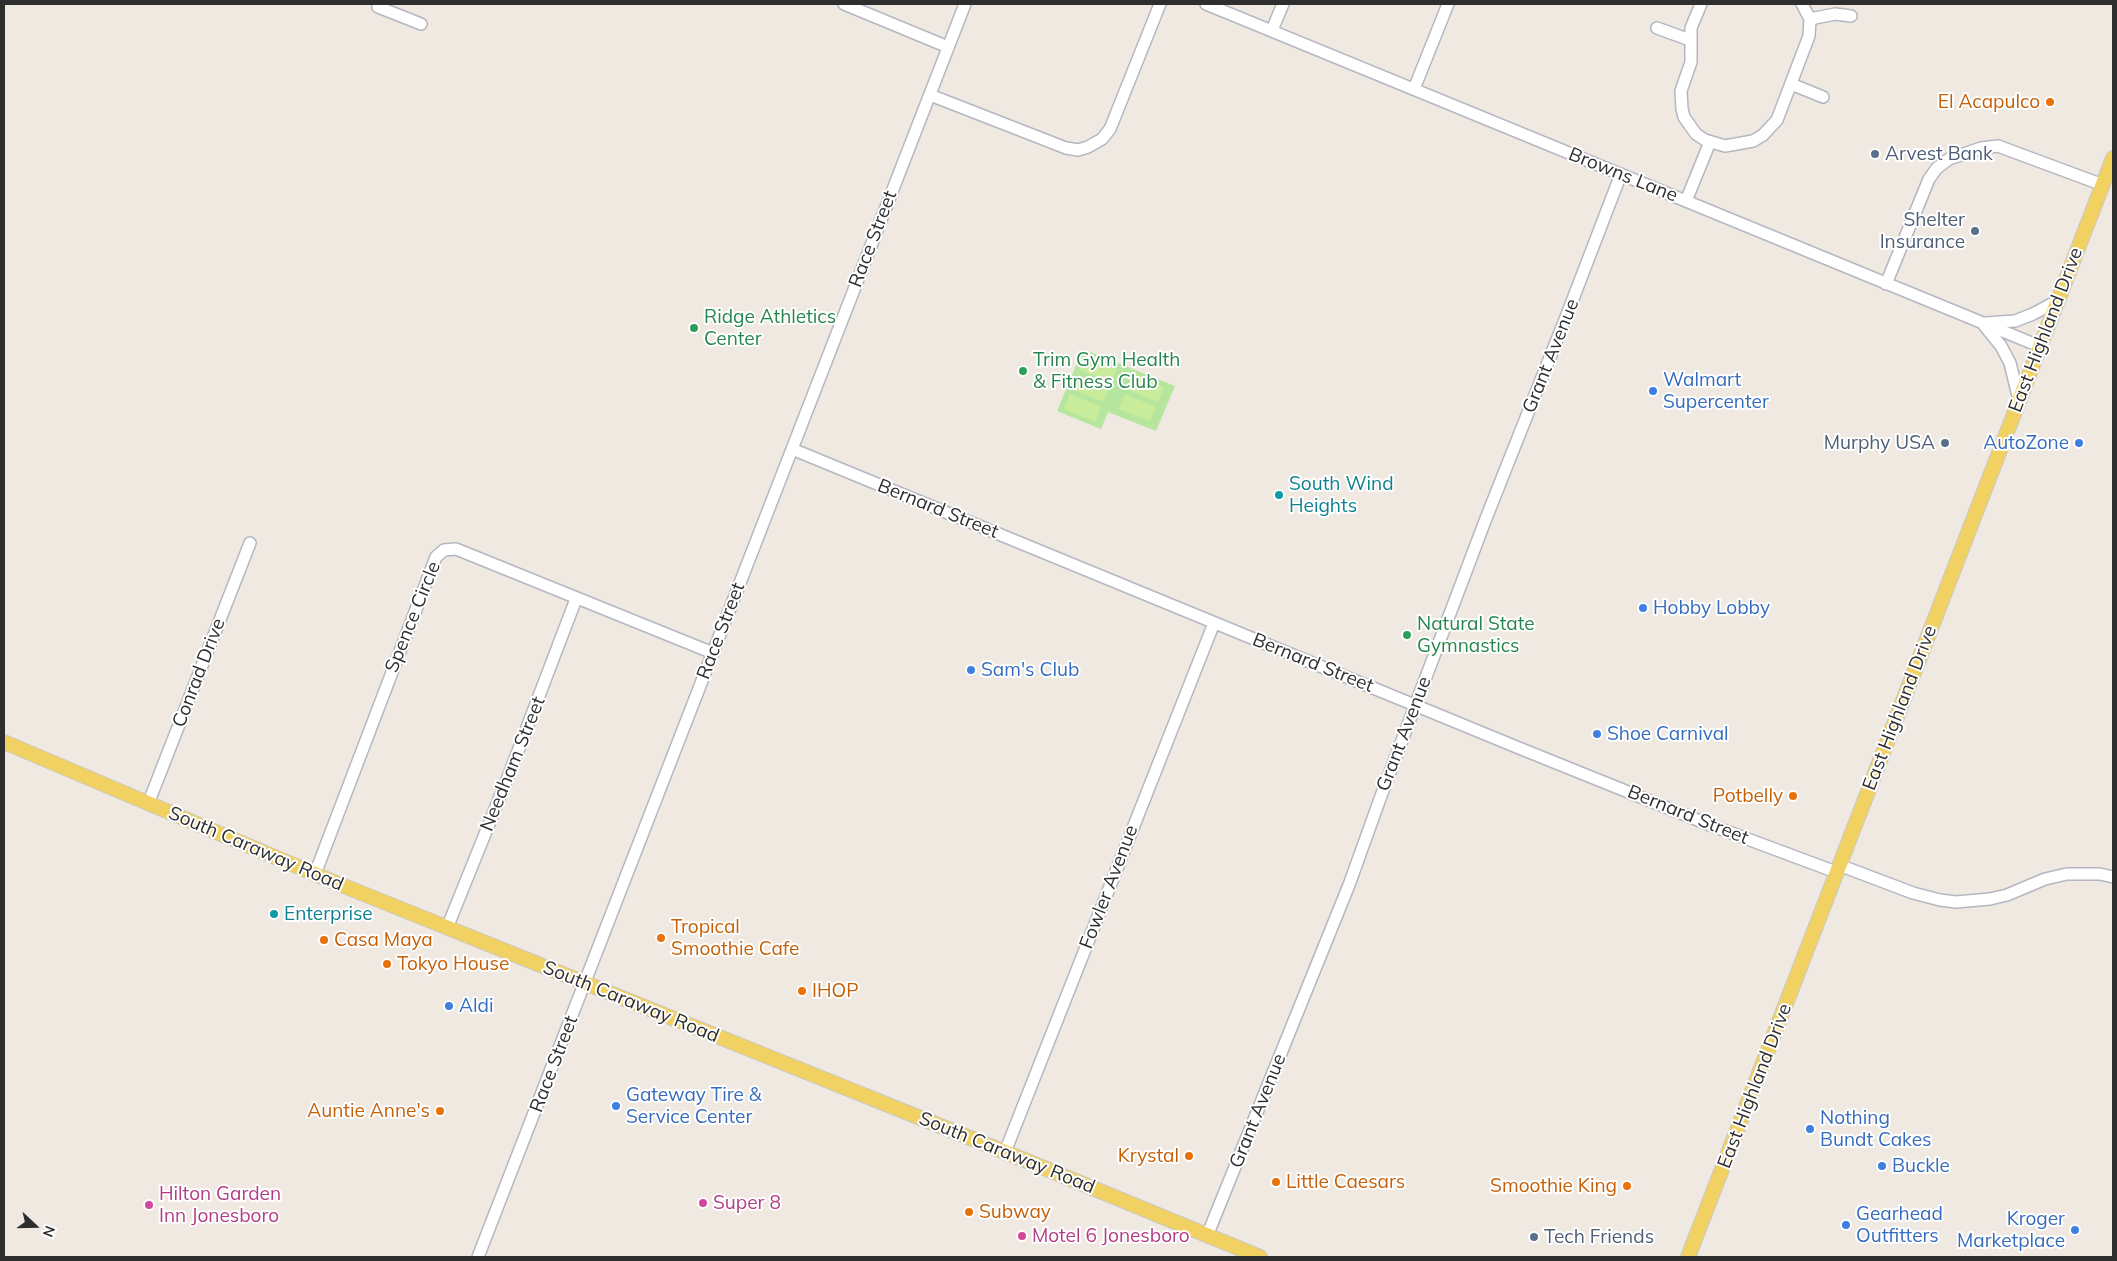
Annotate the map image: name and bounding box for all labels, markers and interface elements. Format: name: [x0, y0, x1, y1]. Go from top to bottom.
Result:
place label: El Acapulco: [1938, 91, 2040, 113]
marker: El Acapulco: [2044, 96, 2056, 108]
street label: Browns Lane: [1565, 143, 1681, 207]
place label: Arvest Bank: [1885, 143, 1993, 165]
marker: Arvest Bank: [1869, 148, 1881, 160]
street label: Race Street: [844, 188, 902, 290]
place label: Shelter Insurance: [1880, 209, 1965, 253]
marker: Shelter Insurance: [1969, 225, 1981, 237]
street label: East Highland Drive: [2004, 245, 2088, 415]
street label: Grant Avenue: [1518, 296, 1584, 416]
place label: Ridge Athletics Center: [704, 306, 836, 350]
marker: Ridge Athletics Center: [688, 322, 700, 334]
place label: Trim Gym Health & Fitness Club: [1033, 349, 1180, 393]
marker: Trim Gym Health & Fitness Club: [1017, 365, 1029, 377]
place label: Walmart Supercenter: [1663, 369, 1769, 413]
marker: Walmart Supercenter: [1647, 385, 1659, 397]
place label: Murphy USA: [1824, 432, 1935, 454]
place label: AutoZone: [1983, 432, 2069, 454]
marker: Murphy USA: [1939, 437, 1951, 449]
marker: AutoZone: [2073, 437, 2085, 449]
place label: South Wind Heights: [1289, 473, 1394, 517]
street label: Bernard Street: [874, 474, 1002, 544]
marker: South Wind Heights: [1273, 489, 1285, 501]
street label: Spence Circle: [380, 558, 446, 676]
street label: Race Street: [692, 580, 750, 682]
place label: Hobby Lobby: [1653, 597, 1770, 619]
marker: Hobby Lobby: [1637, 602, 1649, 614]
place label: Natural State Gymnastics: [1417, 613, 1535, 657]
street label: Conrad Drive: [168, 615, 230, 731]
street label: East Highland Drive: [1858, 623, 1942, 793]
street label: Bernard Street: [1249, 628, 1377, 698]
marker: Natural State Gymnastics: [1401, 629, 1413, 641]
place label: Sam's Club: [981, 659, 1079, 681]
marker: Sam's Club: [965, 664, 977, 676]
street label: Grant Avenue: [1372, 673, 1436, 795]
street label: Needham Street: [476, 693, 550, 835]
place label: Shoe Carnival: [1607, 723, 1729, 745]
marker: Shoe Carnival: [1591, 728, 1603, 740]
street label: Bernard Street: [1624, 780, 1752, 850]
place label: Potbelly: [1713, 785, 1783, 807]
marker: Potbelly: [1787, 790, 1799, 802]
street label: South Caraway Road: [165, 802, 347, 896]
street label: Fowler Avenue: [1075, 822, 1143, 952]
place label: Enterprise: [284, 903, 373, 925]
marker: Enterprise: [268, 908, 280, 920]
place label: Tropical Smoothie Cafe: [671, 916, 799, 960]
place label: Casa Maya: [334, 929, 433, 951]
marker: Tropical Smoothie Cafe: [655, 932, 667, 944]
marker: Casa Maya: [318, 934, 330, 946]
place label: Tokyo House: [397, 953, 509, 975]
street label: South Caraway Road: [540, 956, 722, 1048]
marker: Tokyo House: [381, 958, 393, 970]
place label: IHOP: [812, 980, 859, 1002]
marker: IHOP: [796, 985, 808, 997]
place label: Aldi: [459, 995, 493, 1017]
marker: Aldi: [443, 1000, 455, 1012]
street label: East Highland Drive: [1713, 1001, 1797, 1171]
street label: Race Street: [525, 1013, 583, 1115]
street label: Grant Avenue: [1225, 1051, 1291, 1171]
place label: Gateway Tire & Service Center: [626, 1084, 762, 1128]
place label: Auntie Anne's: [307, 1100, 430, 1122]
marker: Gateway Tire & Service Center: [610, 1100, 622, 1112]
marker: Auntie Anne's: [434, 1105, 446, 1117]
street label: South Caraway Road: [916, 1107, 1098, 1199]
place label: Nothing Bundt Cakes: [1820, 1107, 1931, 1151]
marker: Nothing Bundt Cakes: [1804, 1123, 1816, 1135]
place label: Krystal: [1118, 1145, 1179, 1167]
marker: Krystal: [1183, 1150, 1195, 1162]
place label: Buckle: [1892, 1155, 1950, 1177]
marker: Buckle: [1876, 1160, 1888, 1172]
place label: Little Caesars: [1286, 1171, 1405, 1193]
place label: Smoothie King: [1490, 1175, 1617, 1197]
marker: Little Caesars: [1270, 1176, 1282, 1188]
marker: Smoothie King: [1621, 1180, 1633, 1192]
place label: Hilton Garden Inn Jonesboro: [159, 1183, 281, 1227]
place label: Super 8: [713, 1192, 781, 1214]
marker: Super 8: [697, 1197, 709, 1209]
marker: Hilton Garden Inn Jonesboro: [143, 1199, 155, 1211]
north arrow: [10, 1201, 60, 1251]
place label: Subway: [979, 1201, 1051, 1223]
place label: Gearhead Outfitters: [1856, 1203, 1943, 1247]
marker: Subway: [963, 1206, 975, 1218]
place label: Kroger Marketplace: [1957, 1208, 2065, 1252]
marker: Gearhead Outfitters: [1840, 1219, 1852, 1231]
text: N: [39, 1223, 59, 1240]
marker: Kroger Marketplace: [2069, 1224, 2081, 1236]
place label: Motel 6 Jonesboro: [1032, 1225, 1190, 1247]
place label: Tech Friends: [1544, 1226, 1654, 1248]
marker: Motel 6 Jonesboro: [1016, 1230, 1028, 1242]
marker: Tech Friends: [1528, 1231, 1540, 1243]

